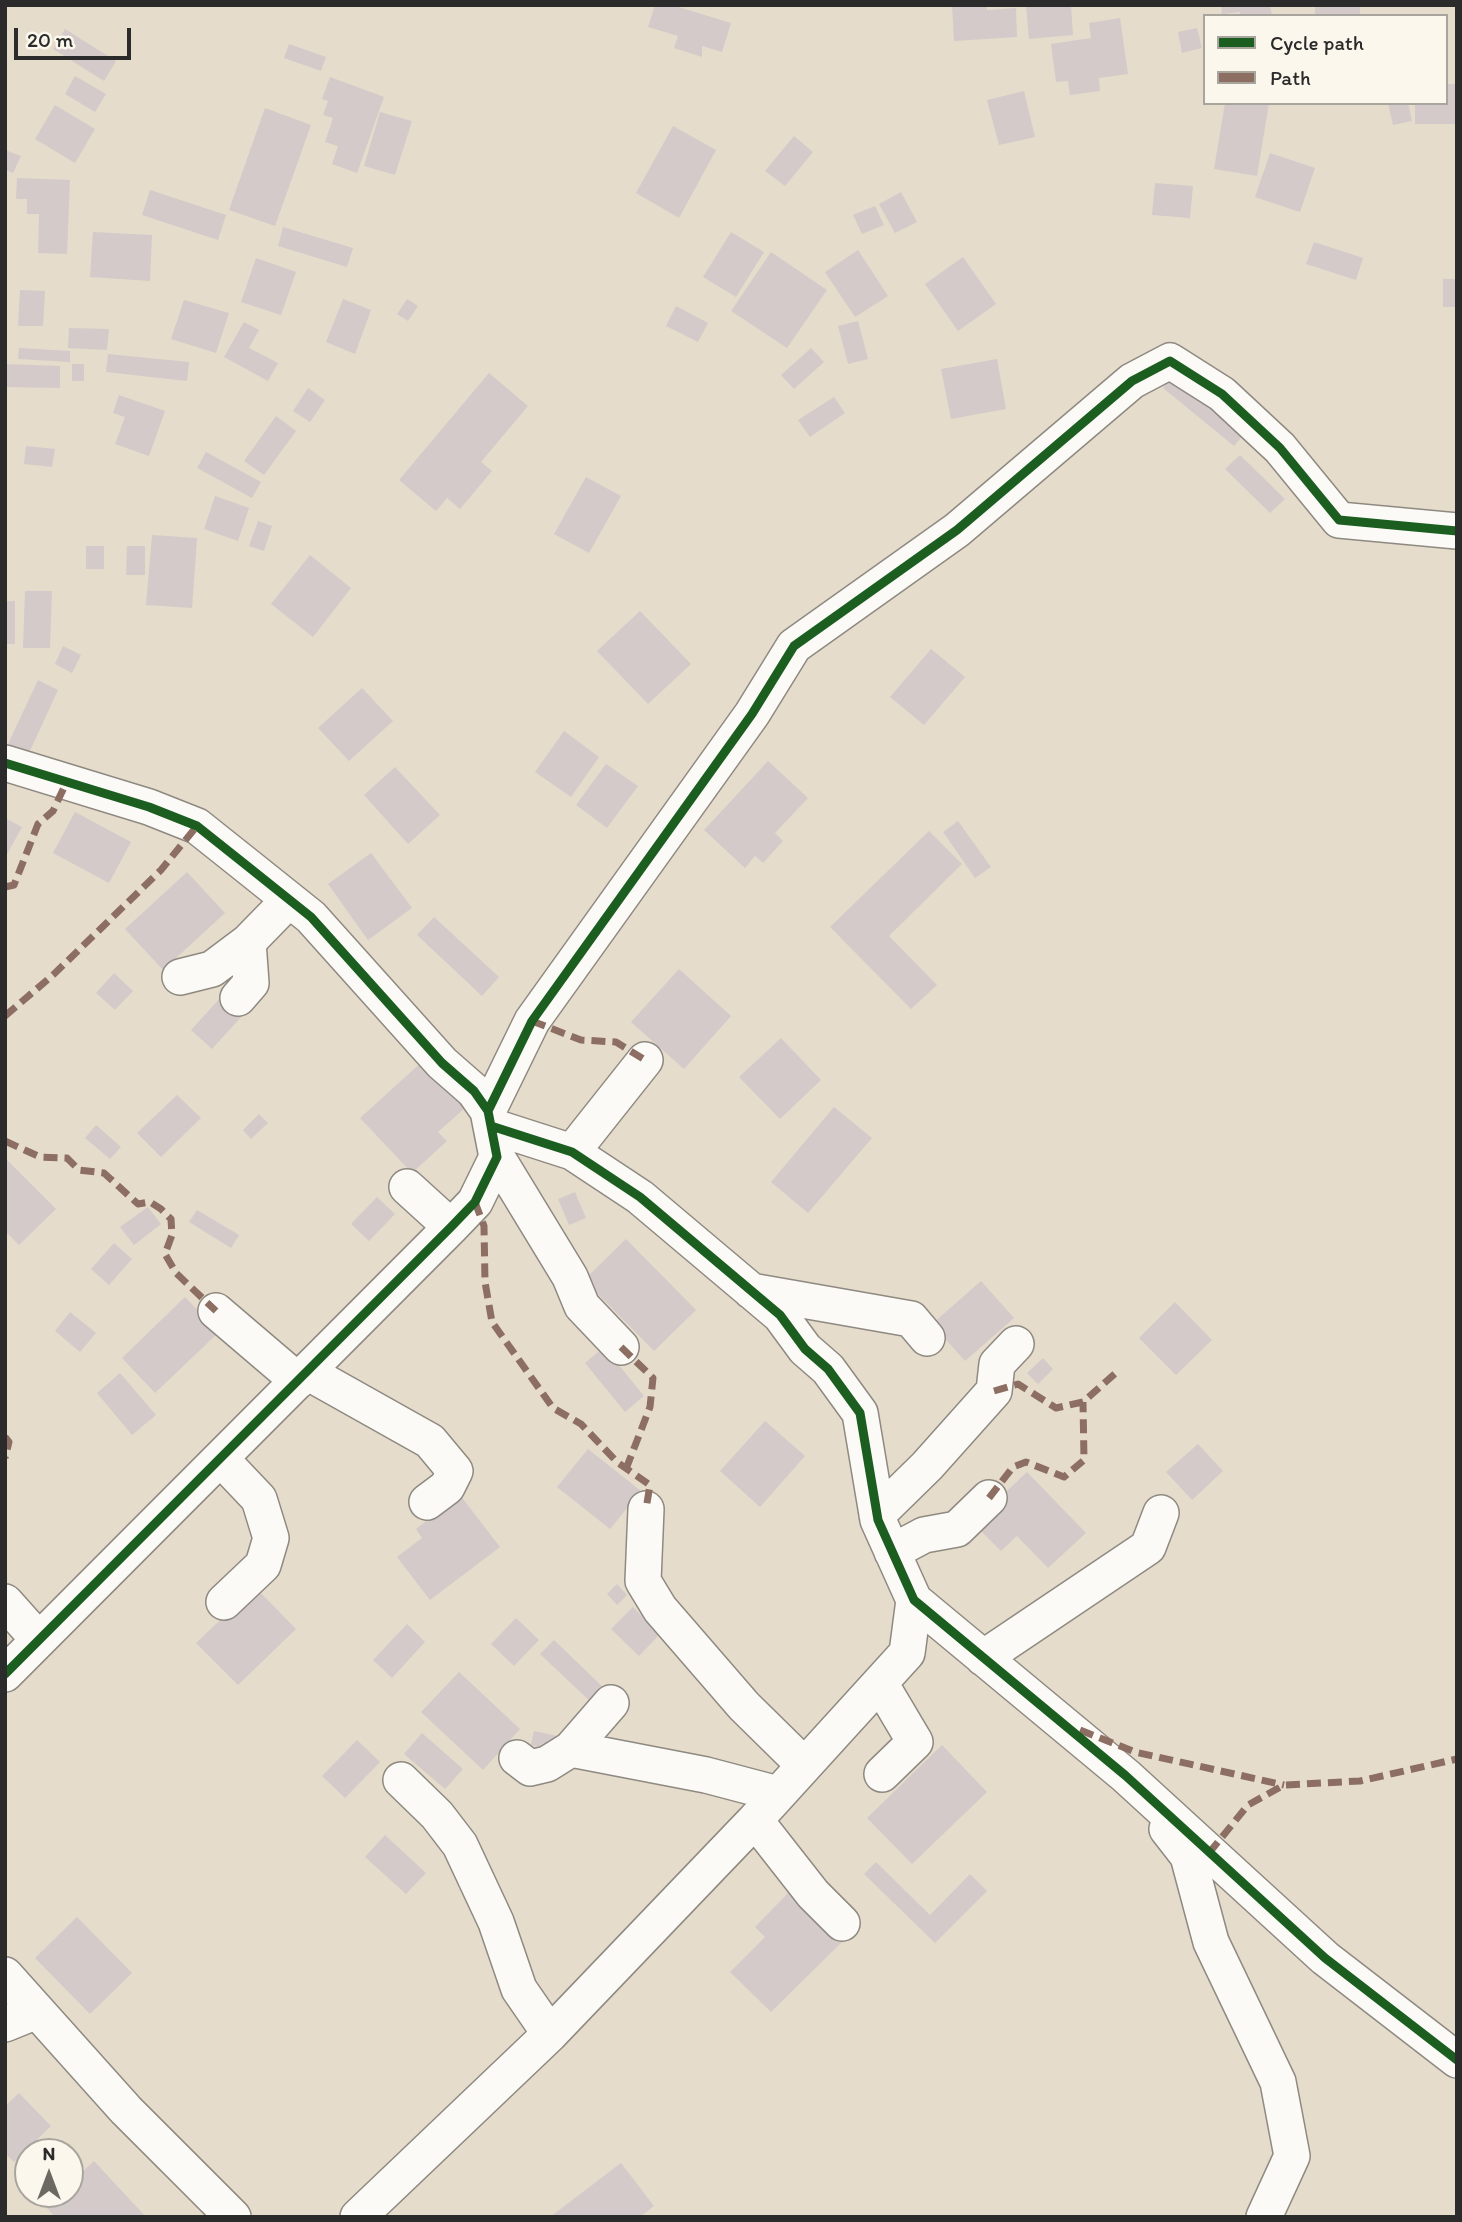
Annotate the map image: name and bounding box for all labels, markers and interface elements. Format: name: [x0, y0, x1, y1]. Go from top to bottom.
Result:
scale bar: [18, 14, 135, 58]
legend: [1203, 14, 1448, 105]
text: 20 m: [27, 27, 73, 52]
text: Cycle path: [1270, 30, 1364, 55]
text: Path: [1270, 65, 1311, 90]
north arrow: [14, 2138, 84, 2208]
text: N: [43, 2142, 55, 2165]

